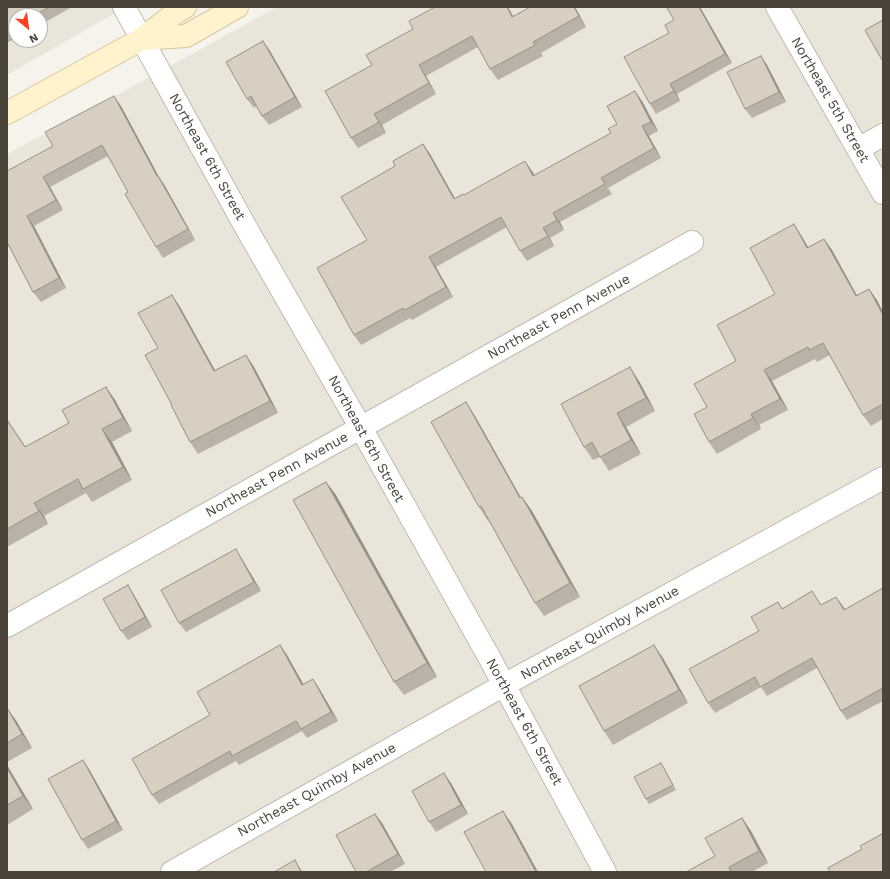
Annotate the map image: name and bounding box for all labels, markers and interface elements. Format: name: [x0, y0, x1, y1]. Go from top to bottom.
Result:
north arrow: [8, 8, 48, 48]
text: N: [27, 30, 40, 46]
street label: Northeast 5th Street: [787, 34, 873, 166]
street label: Northeast 6th Street: [165, 91, 249, 223]
street label: Northeast Penn Avenue: [485, 271, 633, 363]
street label: Northeast 6th Street: [324, 373, 408, 505]
street label: Northeast Penn Avenue: [203, 429, 351, 521]
street label: Northeast Quimby Avenue: [518, 582, 682, 684]
street label: Northeast 6th Street: [482, 656, 566, 788]
street label: Northeast Quimby Avenue: [235, 739, 399, 841]

